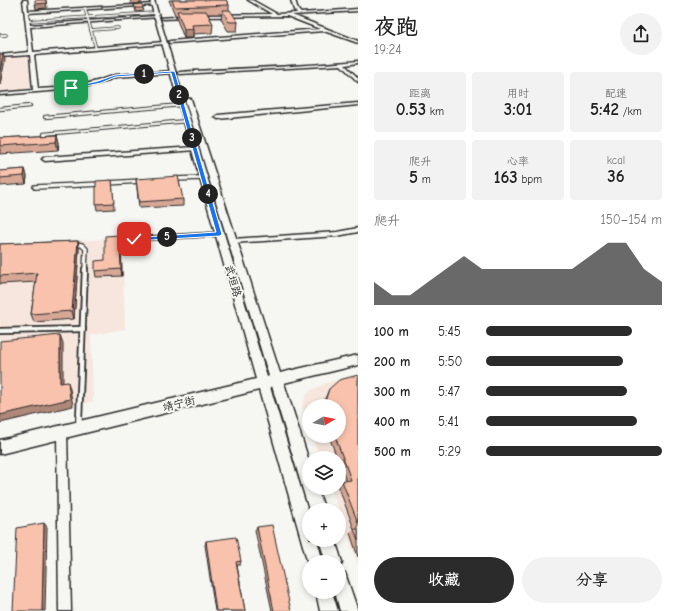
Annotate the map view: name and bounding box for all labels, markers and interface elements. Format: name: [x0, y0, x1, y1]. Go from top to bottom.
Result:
button: share: [620, 13, 662, 55]
text: 夜跑: [374, 14, 418, 40]
text: 19:24: [374, 42, 401, 57]
pin: 1: [134, 64, 154, 84]
text: 1: [142, 67, 146, 80]
pin: [54, 71, 88, 105]
icon: arrive: [60, 77, 82, 99]
pin: 2: [169, 85, 189, 105]
text: 距离: [409, 87, 431, 100]
text: 用时: [507, 87, 529, 100]
text: 配速: [605, 87, 627, 100]
text: 2: [176, 88, 182, 101]
text: 0.53: [396, 100, 426, 119]
text: 3:01: [504, 100, 532, 119]
text: 5:42: [590, 100, 619, 119]
text: km: [426, 105, 444, 118]
text: /km: [619, 105, 642, 118]
pin: 3: [182, 128, 202, 148]
text: 3: [189, 131, 195, 144]
text: kcal: [607, 154, 625, 167]
text: 爬升: [409, 155, 431, 168]
text: 心率: [507, 155, 529, 168]
text: 36: [607, 167, 625, 186]
text: 5: [409, 168, 418, 187]
text: 163: [494, 168, 518, 187]
text: m: [418, 173, 431, 186]
text: bpm: [518, 173, 542, 186]
pin: 4: [198, 184, 218, 204]
text: 4: [205, 187, 211, 200]
text: 150–154 m: [601, 212, 662, 227]
text: 爬升: [374, 213, 400, 228]
pin: [117, 222, 151, 256]
pin: 5: [157, 227, 177, 247]
icon: check: [123, 228, 145, 250]
text: 5: [164, 230, 170, 243]
street label: 武垣路: [222, 263, 244, 299]
text: 100 m: [374, 324, 409, 339]
text: 5:45: [438, 324, 461, 339]
text: 200 m: [374, 354, 410, 369]
text: 5:50: [438, 354, 462, 369]
text: 300 m: [374, 384, 410, 399]
text: 5:47: [438, 384, 460, 399]
street label: 靖宁街: [161, 393, 198, 414]
north arrow: [302, 399, 346, 443]
map controls: [302, 399, 346, 599]
text: 400 m: [374, 414, 410, 429]
text: 5:41: [438, 414, 459, 429]
text: 500 m: [374, 444, 411, 459]
text: 5:29: [438, 444, 461, 459]
button: layers: [302, 451, 346, 495]
button: +: [302, 503, 346, 547]
button: −: [302, 555, 346, 599]
button: 收藏: [374, 557, 514, 603]
button: 分享: [522, 557, 662, 603]

